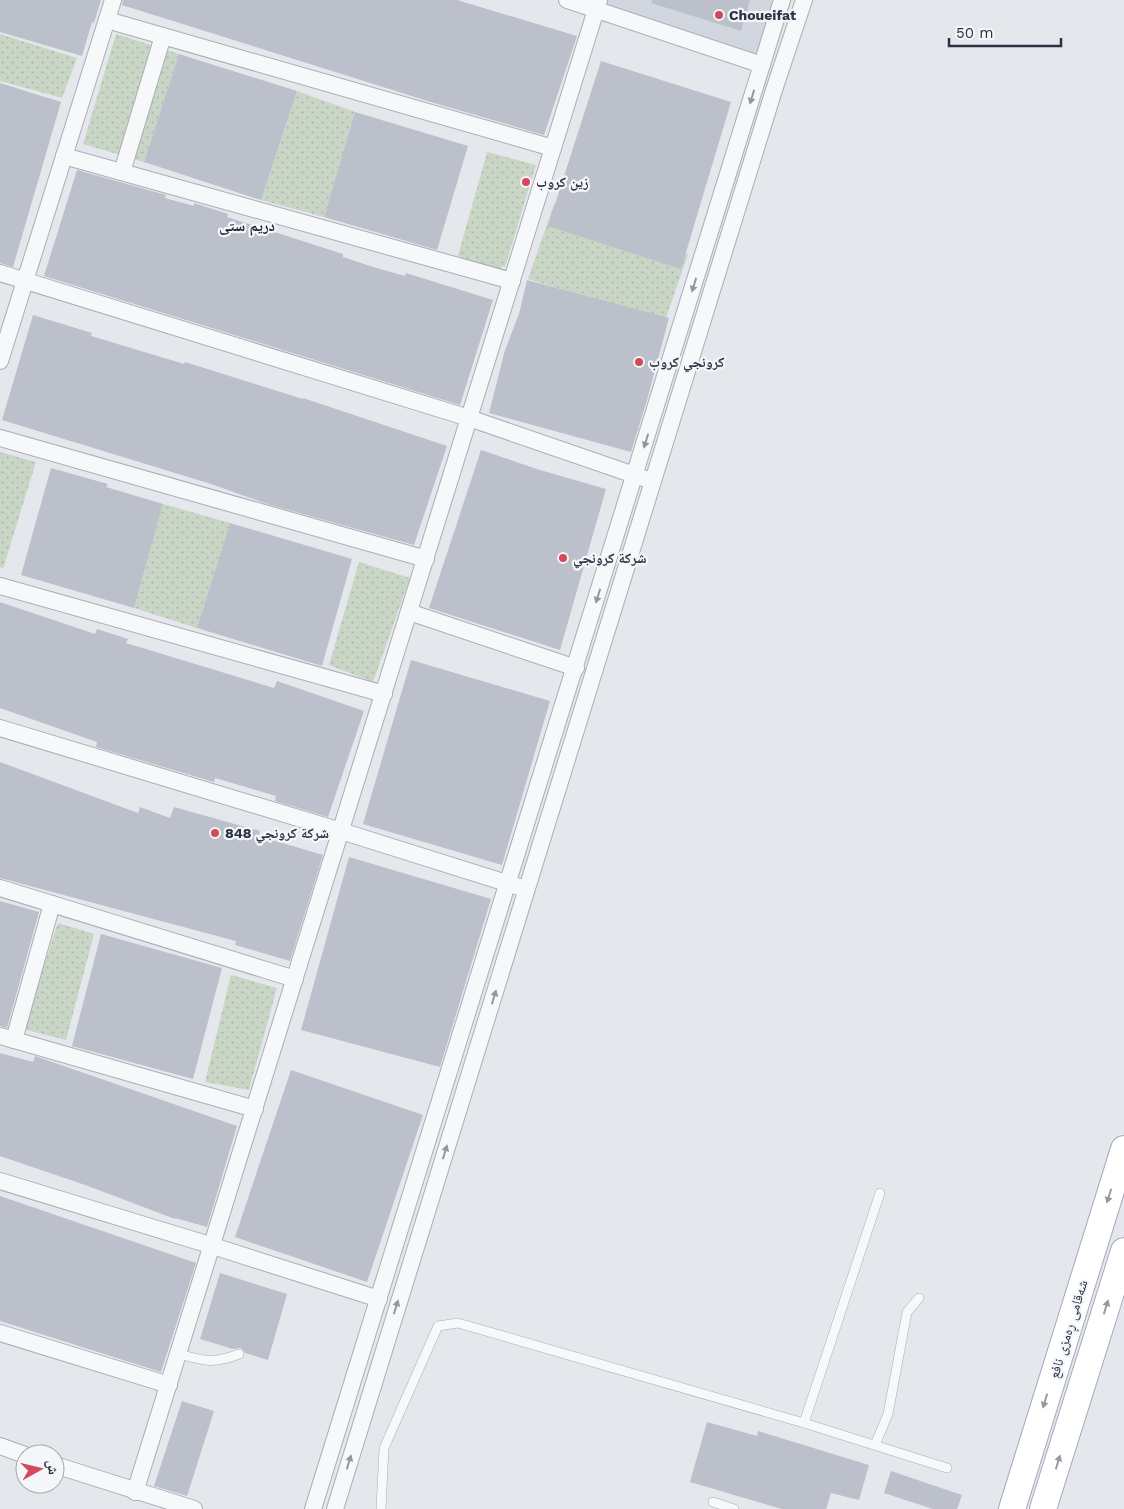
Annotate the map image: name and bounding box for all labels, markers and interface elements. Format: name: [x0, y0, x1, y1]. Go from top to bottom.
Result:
place label: Choueifat: [729, 7, 796, 23]
marker: Choueifat: [713, 9, 725, 21]
scale bar: [949, 15, 1062, 47]
text: 50 m: [956, 24, 993, 42]
one-way arrow: [748, 89, 756, 104]
place label: زين كروب: [536, 174, 588, 191]
marker: زين كروب: [520, 176, 532, 188]
district label: دریم ستی: [219, 217, 275, 236]
one-way arrow: [690, 278, 697, 293]
place label: كرونجي كروب: [649, 354, 724, 373]
marker: كرونجي كروب: [633, 356, 645, 368]
one-way arrow: [642, 433, 650, 448]
place label: شركة كرونجي: [573, 550, 647, 569]
marker: شركة كرونجي: [557, 552, 569, 564]
one-way arrow: [594, 589, 602, 604]
place label: شركة كرونجي 848: [225, 825, 329, 844]
marker: شركة كرونجي 848: [209, 827, 221, 839]
one-way arrow: [490, 989, 498, 1004]
one-way arrow: [441, 1144, 449, 1159]
one-way arrow: [1105, 1189, 1113, 1204]
street label: شەقامی ڕەمزی نافع: [1045, 1278, 1094, 1381]
one-way arrow: [393, 1299, 401, 1314]
one-way arrow: [1103, 1300, 1111, 1315]
one-way arrow: [1041, 1394, 1049, 1409]
north arrow: [15, 1444, 65, 1494]
one-way arrow: [346, 1455, 353, 1470]
one-way arrow: [1054, 1455, 1062, 1470]
text: ش: [43, 1459, 62, 1476]

